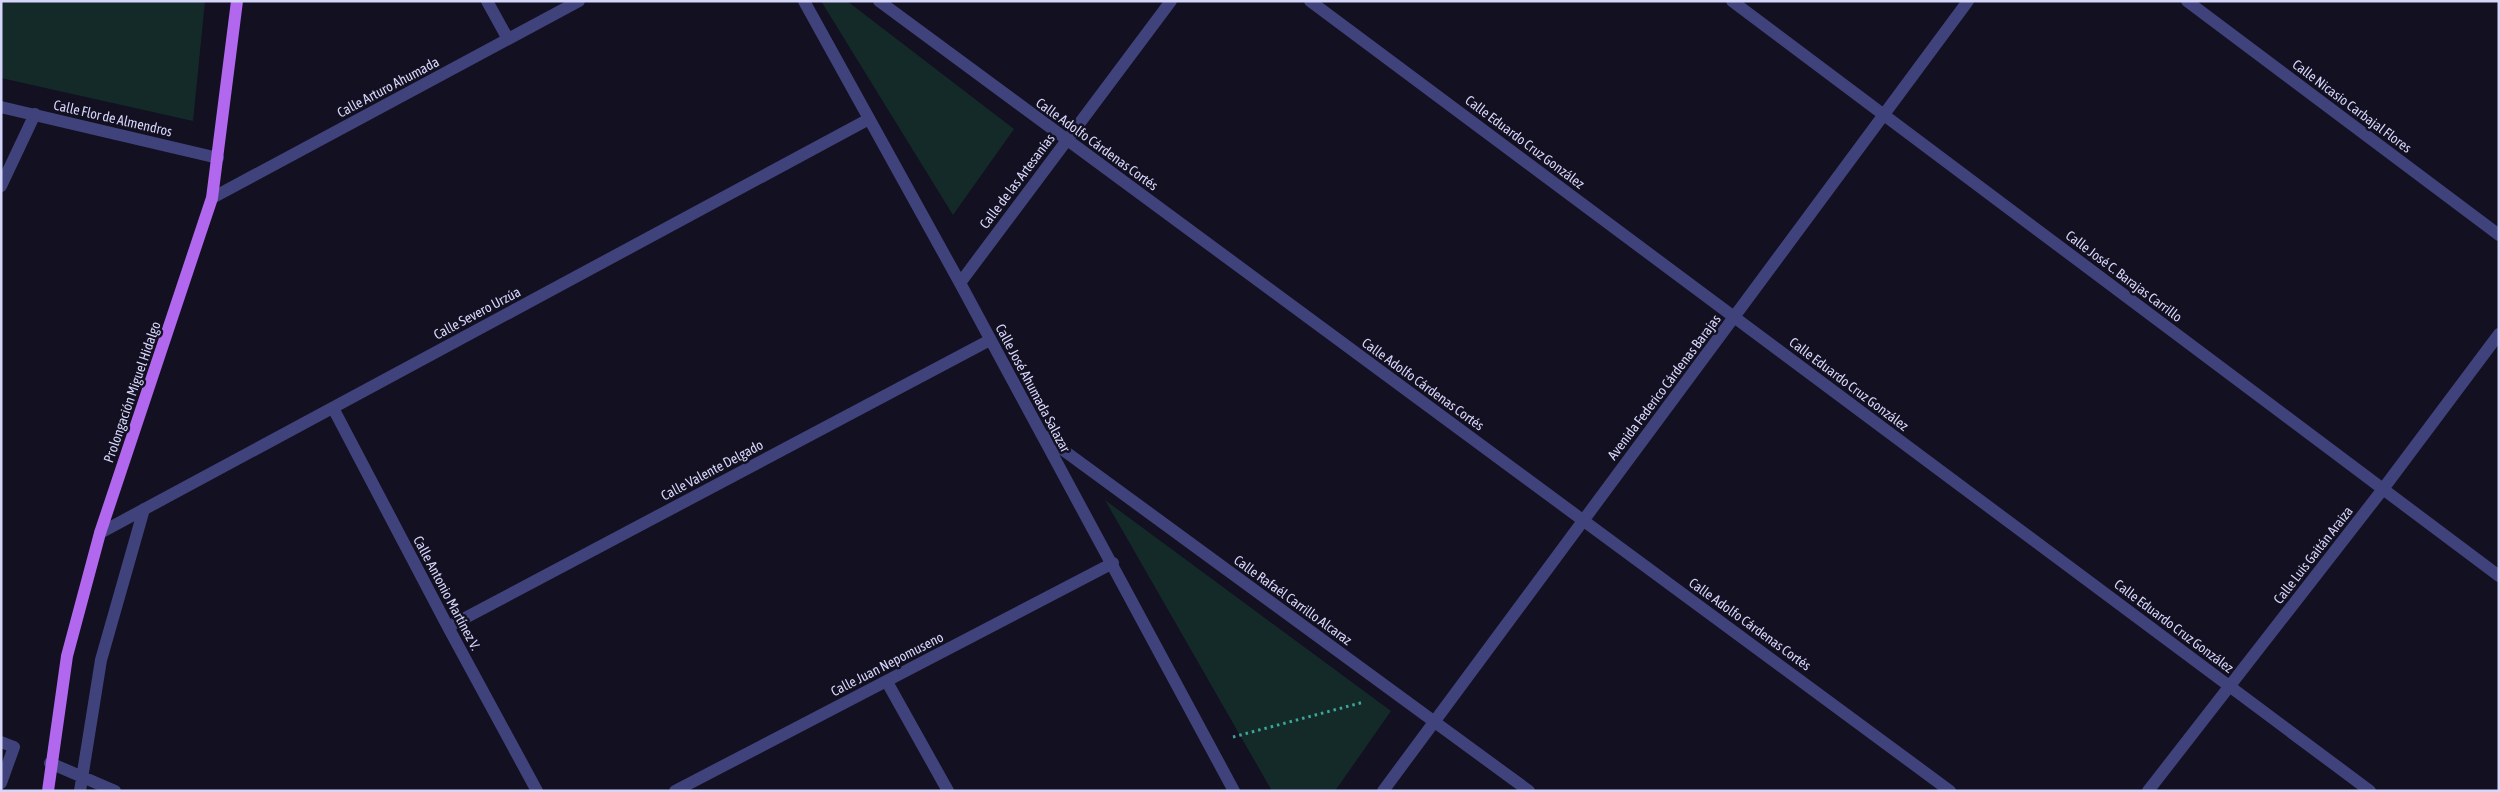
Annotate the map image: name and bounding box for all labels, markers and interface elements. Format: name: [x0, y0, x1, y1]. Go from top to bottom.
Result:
street label: Calle Arturo Ahumada: [334, 53, 442, 121]
street label: Calle Nicasio Carbajal Flores: [2289, 56, 2415, 156]
street label: Calle Eduardo Cruz González: [1462, 92, 1588, 192]
street label: Calle Adolfo Cárdenas Cortés: [1033, 94, 1161, 194]
street label: Calle Flor de Almendros: [52, 97, 174, 139]
street label: Calle de las Artesanías: [976, 130, 1058, 231]
street label: Calle José C. Barajas Carrillo: [2063, 227, 2185, 325]
street label: Calle Severo Urzúa: [431, 283, 523, 343]
street label: Avenida Federico Cárdenas Barajas: [1604, 311, 1724, 463]
street label: Prolongación Miguel Hidalgo: [100, 319, 164, 465]
street label: Calle José Ahumada Salazar: [992, 321, 1074, 456]
street label: Calle Adolfo Cárdenas Cortés: [1359, 334, 1487, 434]
street label: Calle Eduardo Cruz González: [1786, 334, 1912, 434]
street label: Calle Valente Delgado: [658, 436, 766, 504]
street label: Calle Luis Gaitán Araiza: [2270, 503, 2356, 607]
street label: Calle Antonio Martínez V.: [410, 533, 484, 653]
street label: Calle Rafaél Carrillo Alcaraz: [1231, 552, 1355, 648]
street label: Calle Adolfo Cárdenas Cortés: [1686, 574, 1814, 674]
street label: Calle Eduardo Cruz González: [2111, 576, 2237, 676]
street label: Calle Juan Nepomuseno: [828, 629, 946, 699]

